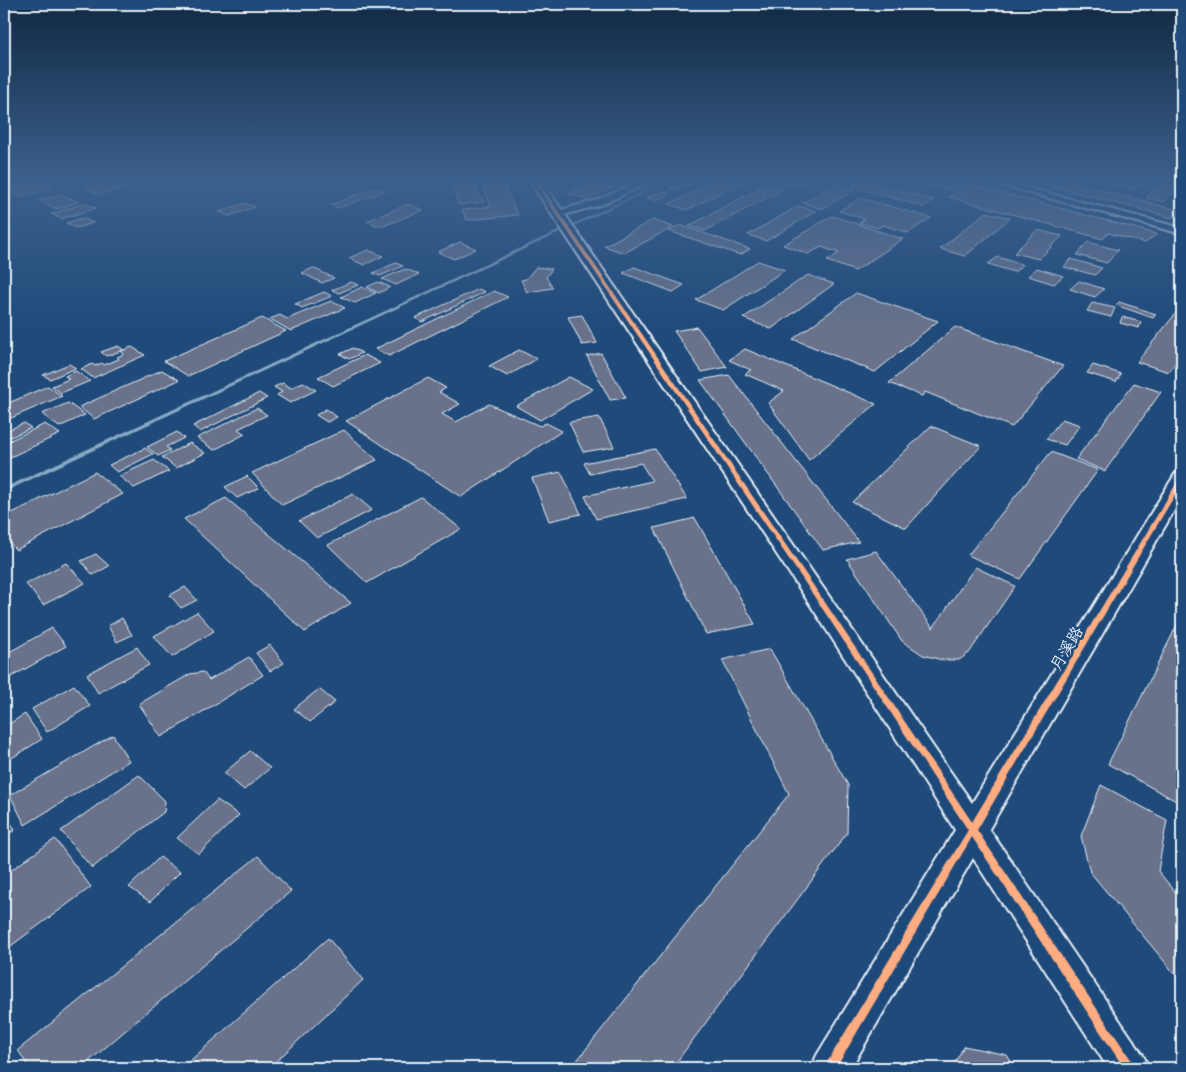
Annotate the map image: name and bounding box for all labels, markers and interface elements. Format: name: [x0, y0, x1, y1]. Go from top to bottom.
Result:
street label: 月溪路: [1045, 622, 1089, 675]

